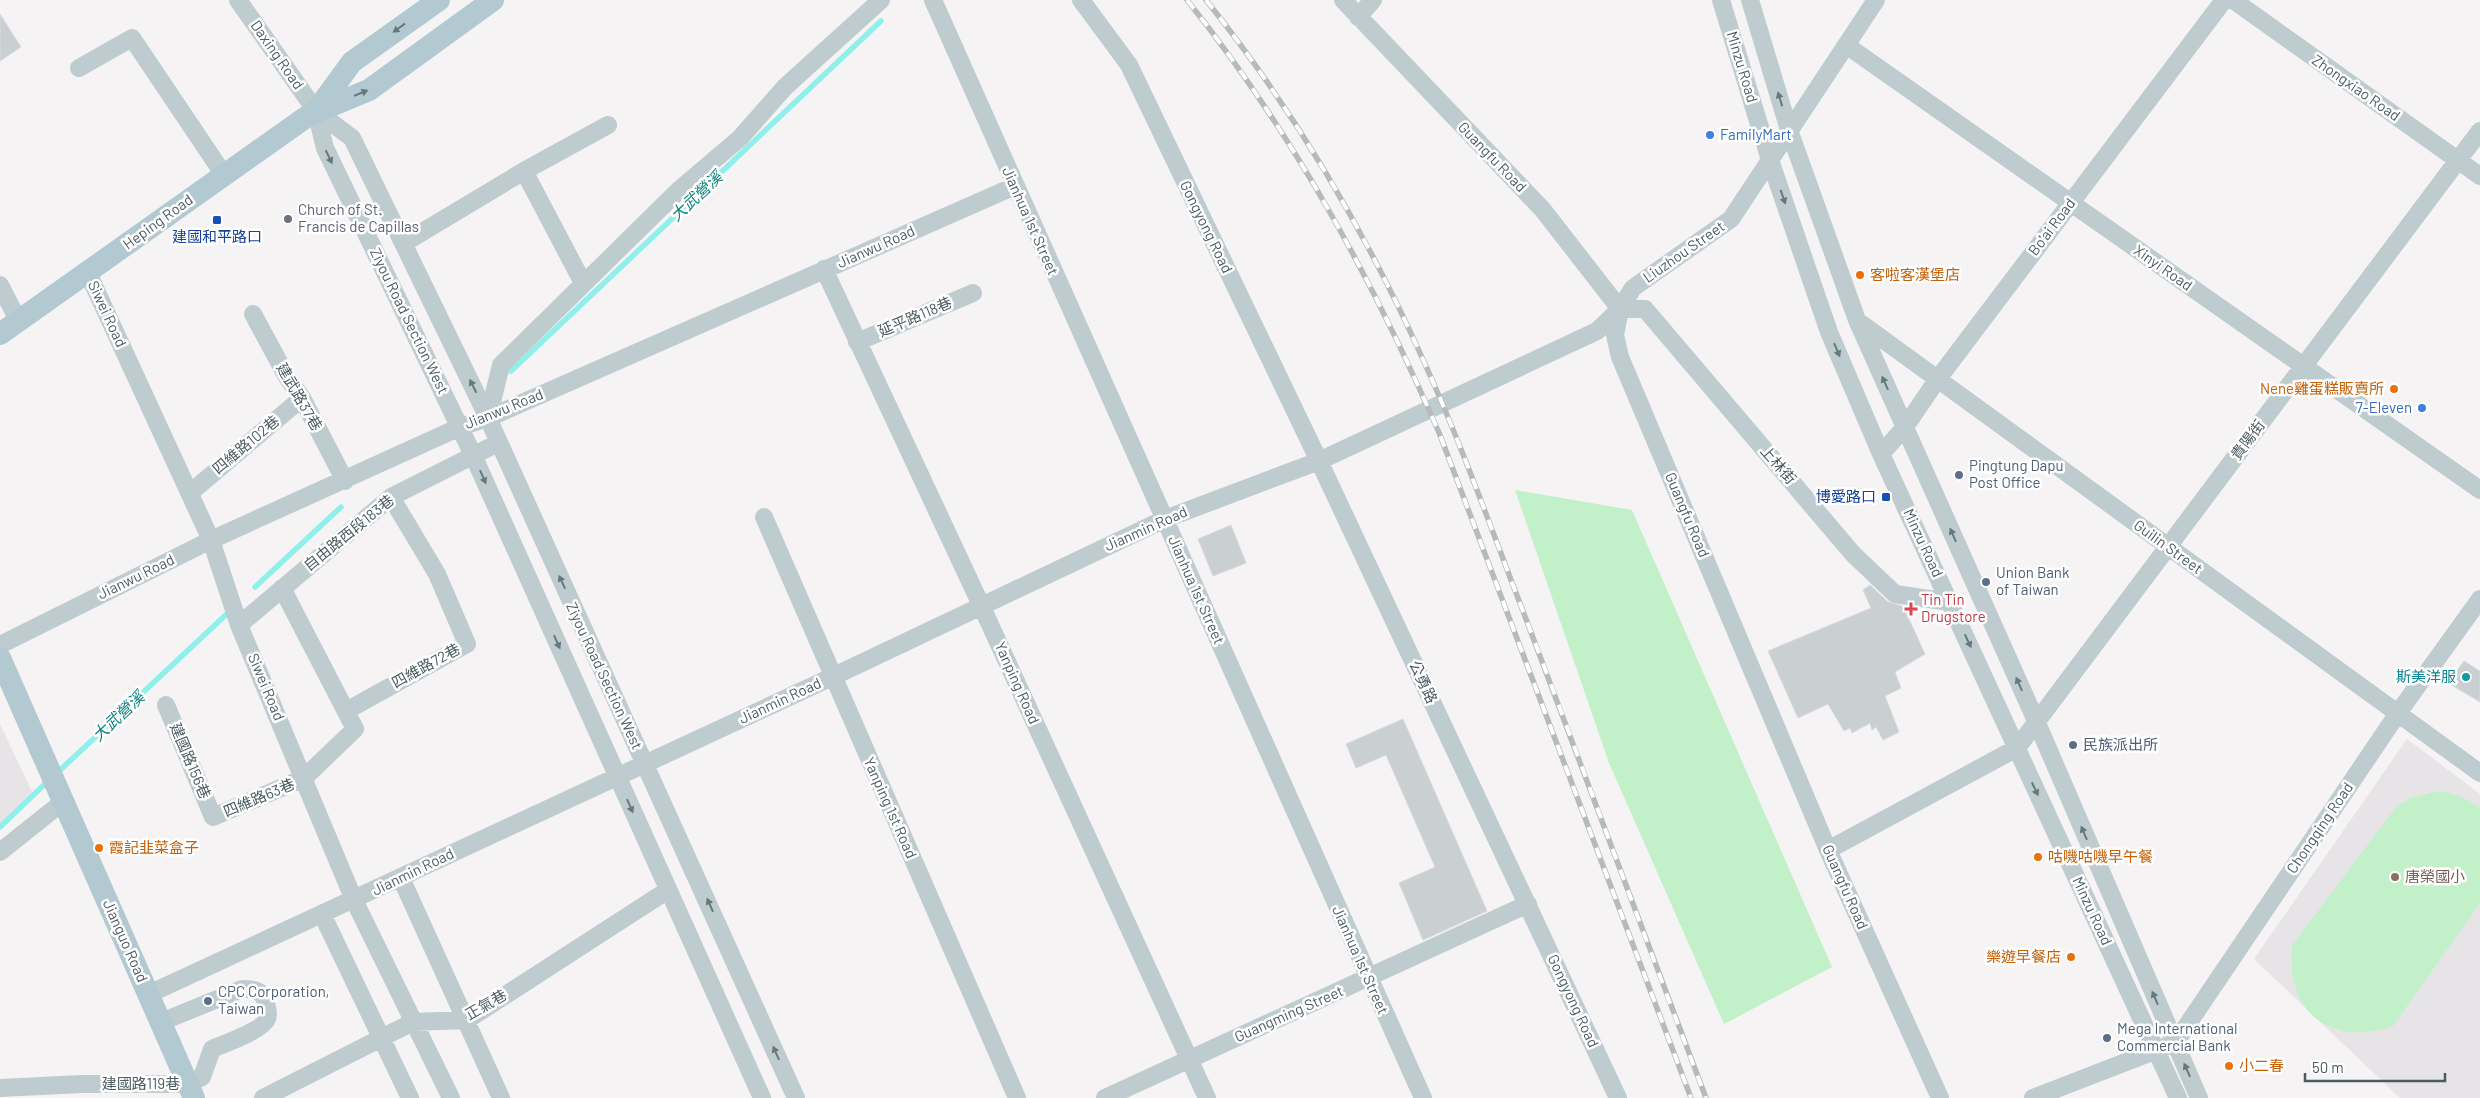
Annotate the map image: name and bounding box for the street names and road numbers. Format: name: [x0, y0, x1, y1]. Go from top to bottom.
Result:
street label: Daxing Road: [247, 16, 308, 92]
street label: Minzu Road: [1724, 29, 1762, 104]
street label: Zhongxiao Road: [2309, 50, 2404, 124]
street label: Guangfu Road: [1455, 117, 1531, 195]
street label: Jianhua 1st Street: [999, 164, 1063, 278]
street label: Gongyong Road: [1177, 177, 1237, 276]
street label: Heping Road: [119, 190, 196, 253]
street label: Bo'ai Road: [2024, 194, 2079, 259]
street label: Liuzhou Street: [1639, 217, 1728, 286]
street label: Jianwu Road: [834, 221, 917, 271]
street label: Xinyi Road: [2131, 240, 2196, 294]
street label: Ziyou Road Section West: [367, 245, 453, 396]
street label: Siwei Road: [85, 278, 131, 350]
street label: 延平路118巷: [875, 292, 954, 340]
street label: 建武路37巷: [273, 360, 326, 433]
street label: Jianwu Road: [462, 384, 546, 432]
street label: 四維路102巷: [208, 411, 282, 477]
street label: 貴陽街: [2226, 416, 2268, 463]
street label: 上林街: [1757, 441, 1800, 487]
street label: Guangfu Road: [1662, 469, 1714, 560]
street label: 自由路西段183巷: [300, 490, 397, 574]
street label: Jianmin Road: [1101, 502, 1190, 554]
street label: Minzu Road: [1900, 505, 1948, 580]
street label: Guilin Street: [2131, 515, 2206, 577]
street label: Jianhua 1st Street: [1165, 533, 1229, 647]
street label: Jianwu Road: [94, 550, 177, 602]
street label: Ziyou Road Section West: [563, 599, 647, 752]
street label: 四維路72巷: [388, 639, 463, 691]
street label: Yanping Road: [992, 639, 1044, 726]
street label: Siwei Road: [245, 650, 289, 723]
street label: 公勇路: [1406, 657, 1442, 706]
street label: Jianmin Road: [736, 673, 824, 727]
street label: 建國路156巷: [167, 720, 215, 801]
street label: Yanping 1st Road: [861, 754, 921, 861]
street label: 四維路63巷: [220, 774, 297, 820]
street label: Chongqing Road: [2282, 779, 2356, 876]
street label: Guangfu Road: [1819, 842, 1873, 932]
street label: Jianmin Road: [369, 844, 456, 899]
street label: Minzu Road: [2069, 873, 2117, 948]
street label: Jianguo Road: [100, 896, 152, 985]
street label: Jianhua 1st Street: [1329, 903, 1393, 1017]
street label: Gongyong Road: [1544, 951, 1603, 1050]
street label: Guangming Street: [1231, 981, 1346, 1045]
street label: 正氣巷: [462, 985, 509, 1023]
street label: 建國路119巷: [102, 1074, 180, 1092]

